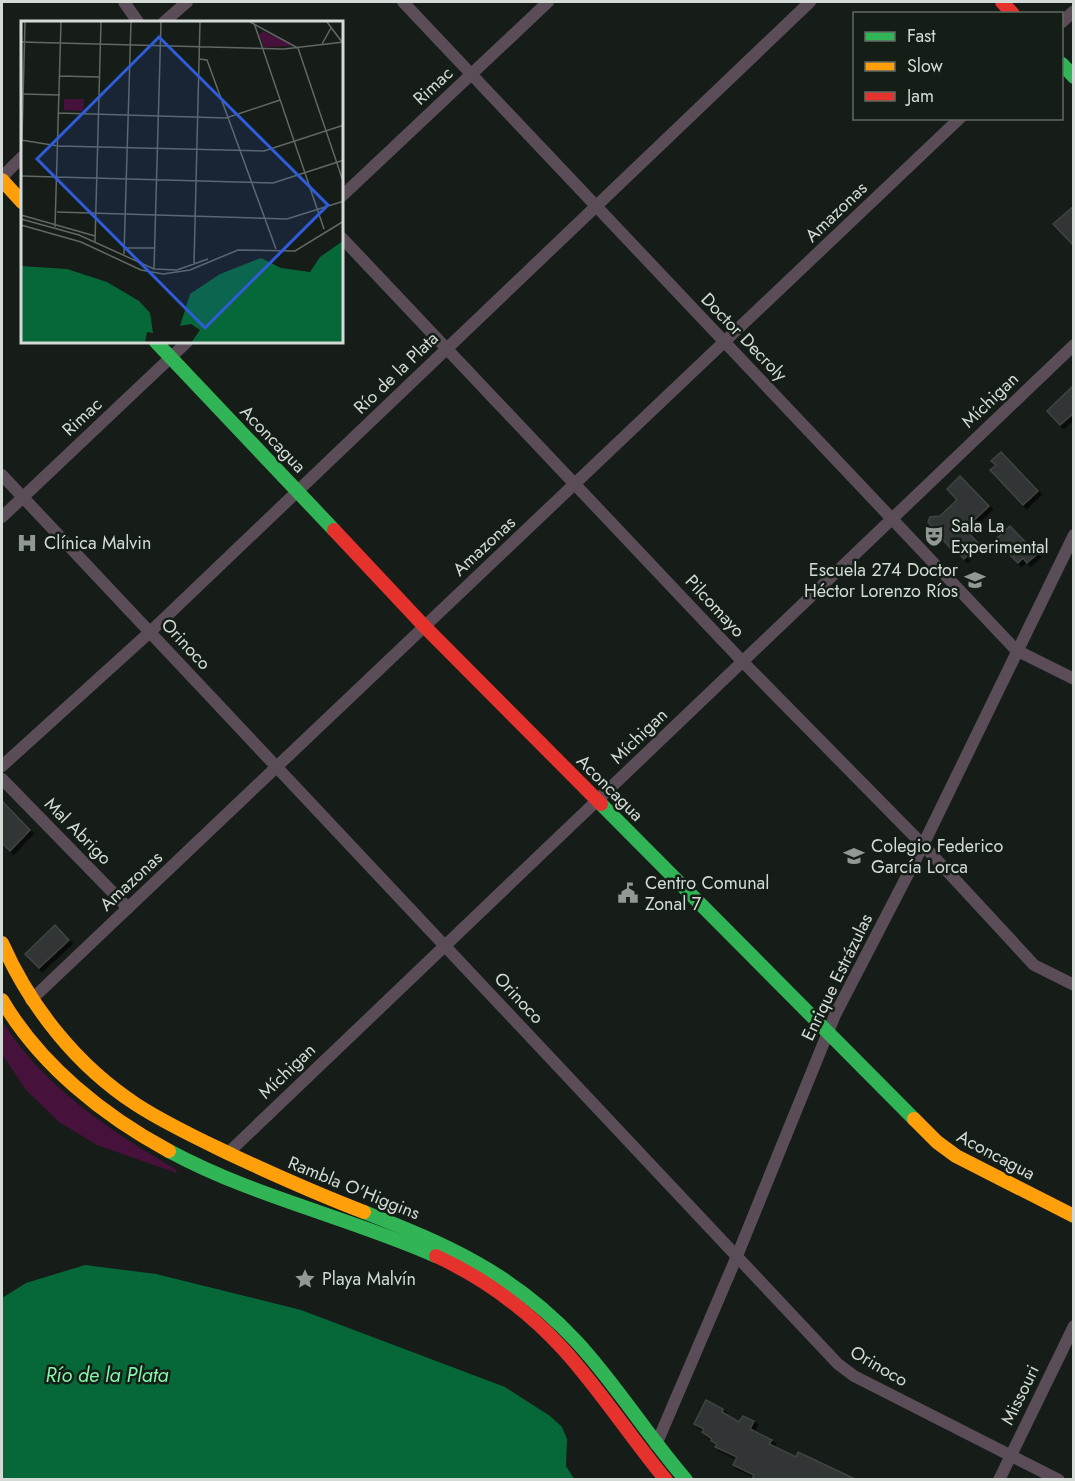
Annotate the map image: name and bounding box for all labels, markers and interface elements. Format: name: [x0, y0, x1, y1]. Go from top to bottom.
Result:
legend: [853, 12, 1063, 120]
inset map: [21, 21, 344, 344]
text: Fast: [907, 23, 936, 49]
text: Slow: [907, 53, 944, 79]
street label: Rimac: [407, 61, 459, 111]
text: Jam: [905, 83, 934, 109]
street label: Amazonas: [799, 176, 873, 248]
street label: Doctor Decroly: [695, 287, 793, 387]
street label: Río de la Plata: [348, 326, 444, 420]
street label: Míchigan: [956, 366, 1024, 434]
street label: Rimac: [56, 392, 108, 442]
street label: Aconcagua: [234, 399, 312, 479]
street label: Amazonas: [447, 510, 521, 582]
place label: Sala La Experimental: [951, 513, 1049, 560]
theatre icon: Sala La Experimental: [922, 524, 946, 548]
place label: Clínica Malvin: [44, 530, 151, 556]
hospital icon: Clínica Malvin: [15, 531, 39, 555]
place label: Escuela 274 Doctor Héctor Lorenzo Ríos: [804, 557, 959, 604]
school or university icon: Escuela 274 Doctor Héctor Lorenzo Ríos: [963, 568, 987, 592]
street label: Pilcomayo: [679, 569, 751, 643]
street label: Orinoco: [155, 612, 217, 676]
street label: Míchigan: [605, 702, 673, 770]
street label: Aconcagua: [571, 749, 649, 827]
street label: Mal Abrigo: [38, 791, 118, 871]
place label: Colegio Federico García Lorca: [871, 833, 1003, 880]
school or university icon: Colegio Federico García Lorca: [842, 844, 866, 868]
street label: Amazonas: [94, 845, 168, 917]
place label: Centro Comunal Zonal 7: [645, 870, 769, 917]
public building icon: Centro Comunal Zonal 7: [616, 881, 640, 905]
street label: Enrique Estrázulas: [795, 909, 879, 1045]
street label: Orinoco: [488, 966, 550, 1030]
street label: Míchigan: [253, 1037, 321, 1105]
street label: Aconcagua: [952, 1123, 1040, 1187]
street label: Rambla O'Higgins: [284, 1150, 424, 1226]
place label: Playa Malvín: [322, 1266, 416, 1292]
place icon: Playa Malvín: [293, 1267, 317, 1291]
street label: Orinoco: [845, 1339, 913, 1393]
water label: Río de la Plata: [45, 1361, 169, 1390]
street label: Missouri: [994, 1361, 1046, 1429]

